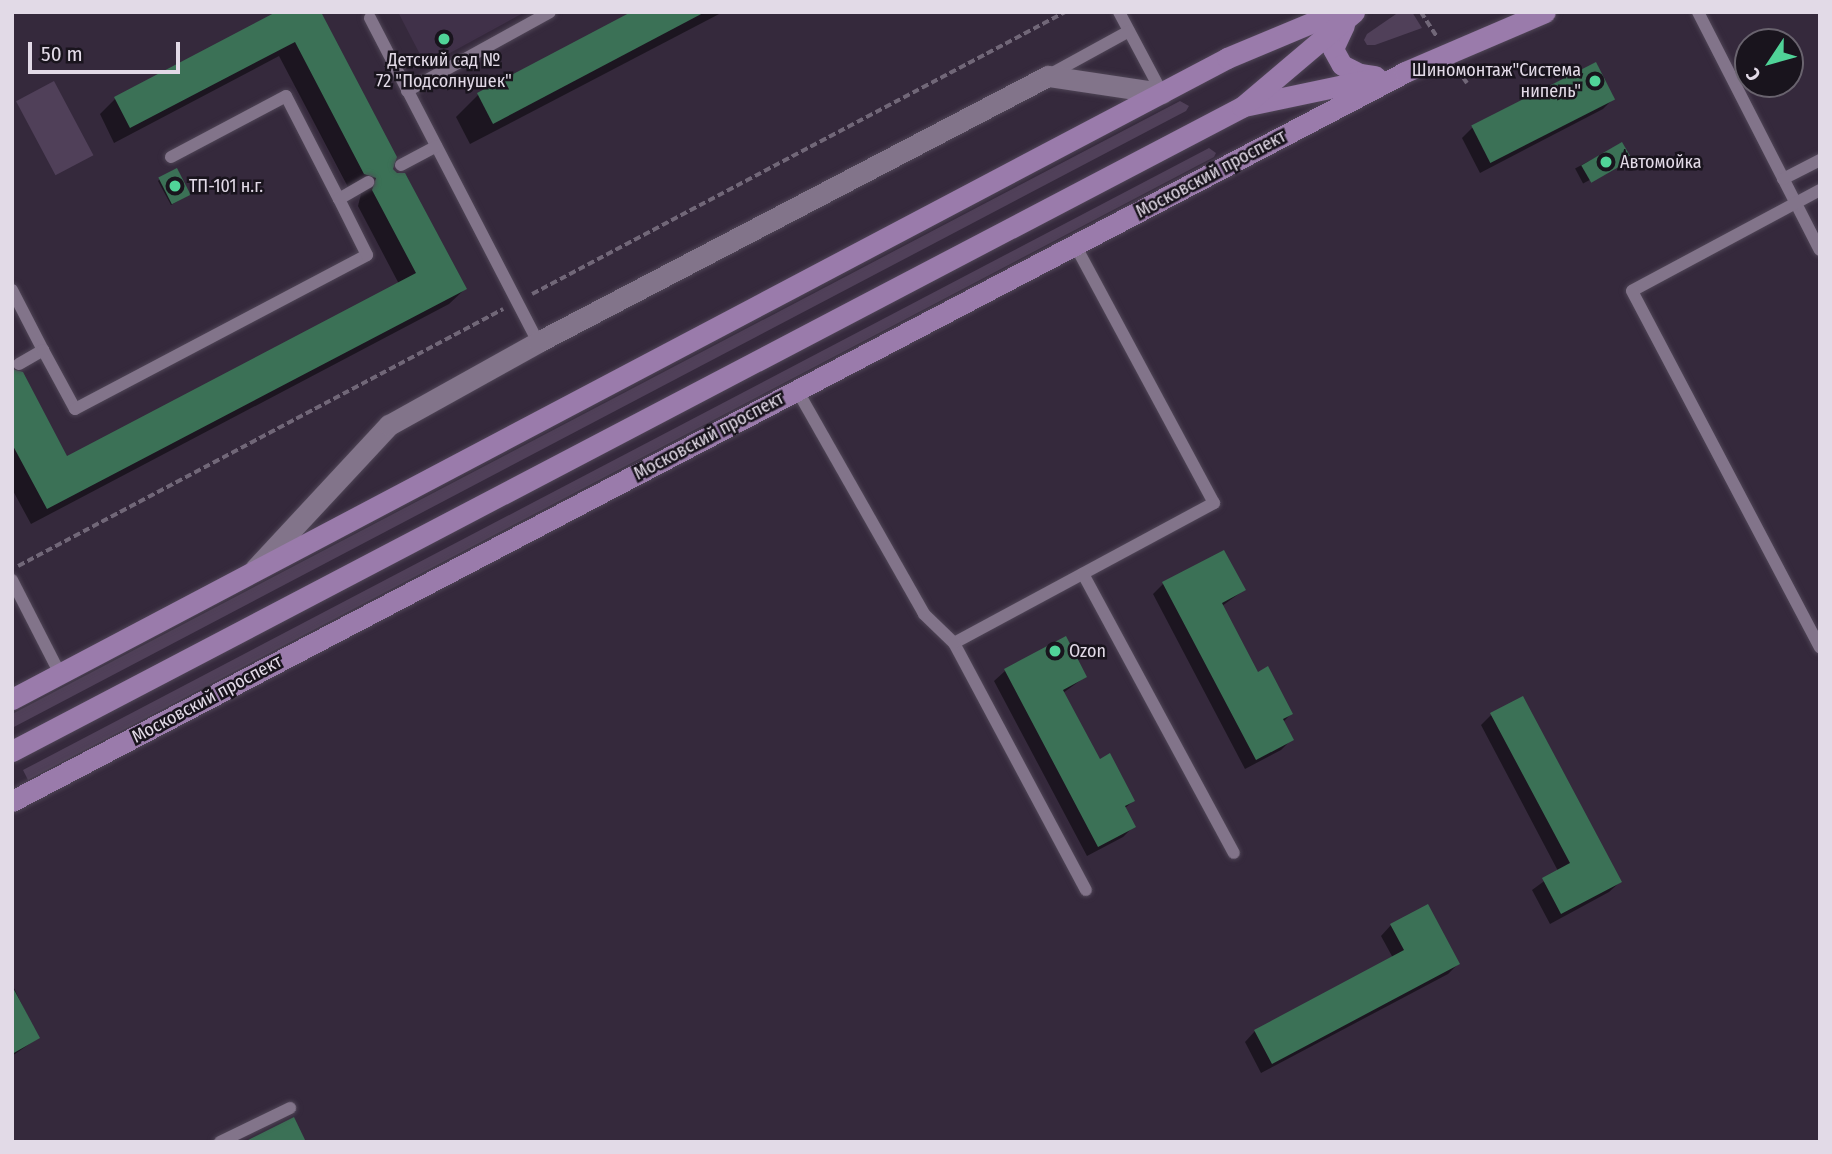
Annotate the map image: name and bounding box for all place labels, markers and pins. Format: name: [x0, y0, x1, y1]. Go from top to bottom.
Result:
marker: Детский сад № 72 "Подсолнушек": [436, 31, 452, 47]
place label: Детский сад № 72 "Подсолнушек": [376, 50, 512, 92]
place label: Шиномонтаж"Система нипель": [1412, 60, 1581, 102]
marker: Шиномонтаж"Система нипель": [1587, 73, 1603, 89]
place label: Автомойка: [1620, 151, 1702, 173]
marker: Автомойка: [1598, 154, 1614, 170]
place label: ТП-101 н.г.: [189, 175, 263, 197]
marker: ТП-101 н.г.: [167, 178, 183, 194]
place label: Ozon: [1069, 640, 1106, 662]
marker: Ozon: [1047, 643, 1063, 659]

